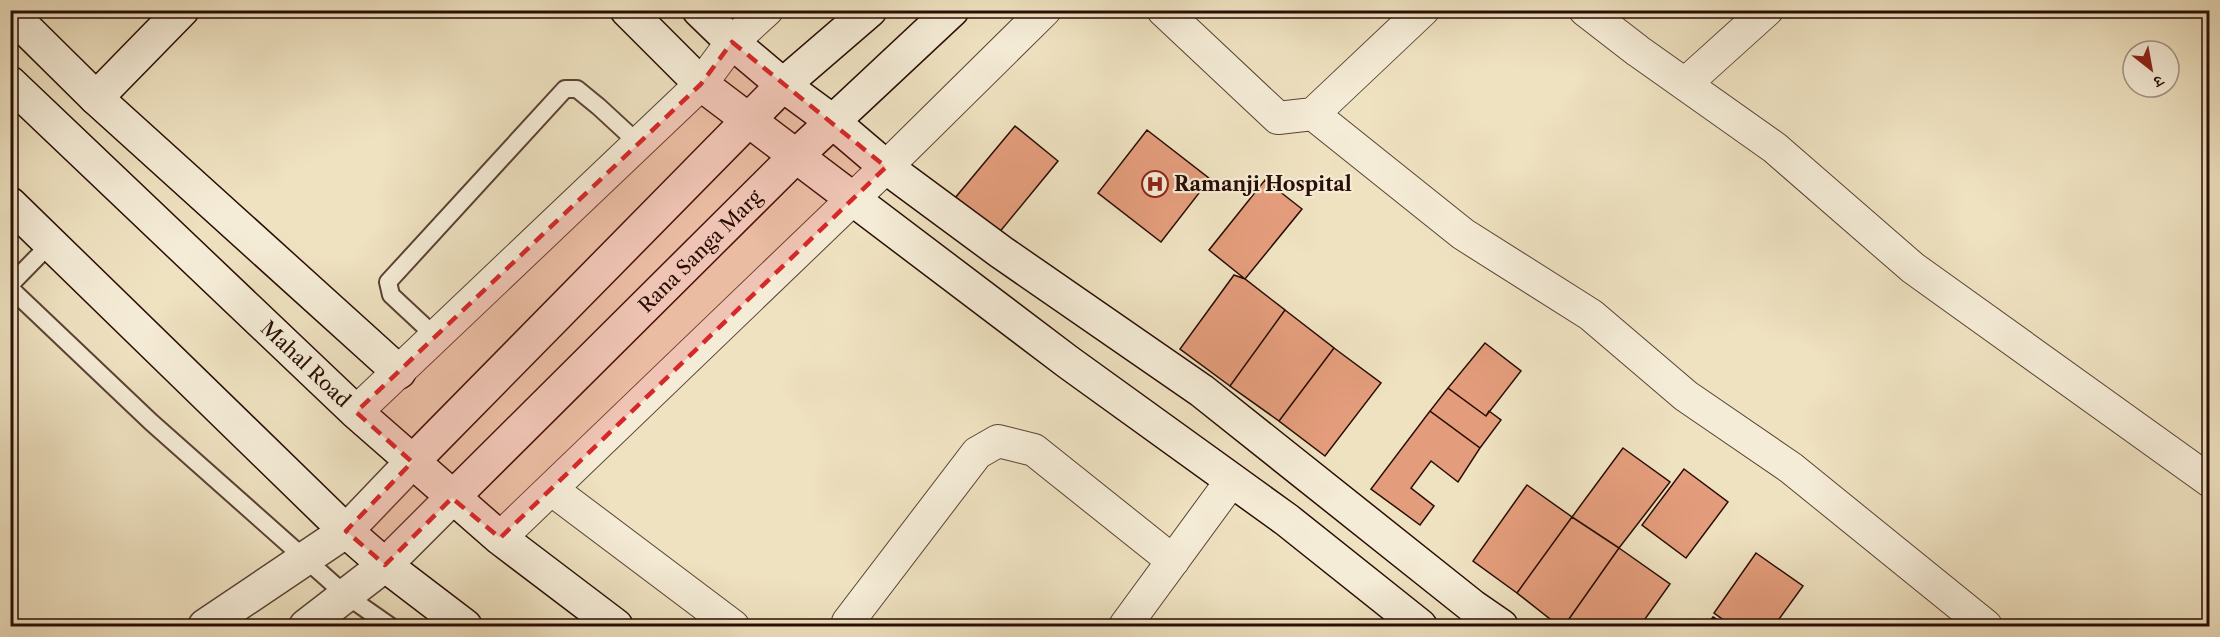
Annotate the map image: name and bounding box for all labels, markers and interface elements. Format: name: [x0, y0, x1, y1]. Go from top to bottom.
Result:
north arrow: [2121, 39, 2181, 99]
text: उ: [2148, 71, 2168, 93]
hospital icon: Ramanji Hospital: [1140, 169, 1170, 199]
place label: Ramanji Hospital: [1174, 172, 1352, 196]
street label: Rana Sanga Marg: [634, 185, 767, 318]
street label: Mahal Road: [256, 316, 355, 412]

